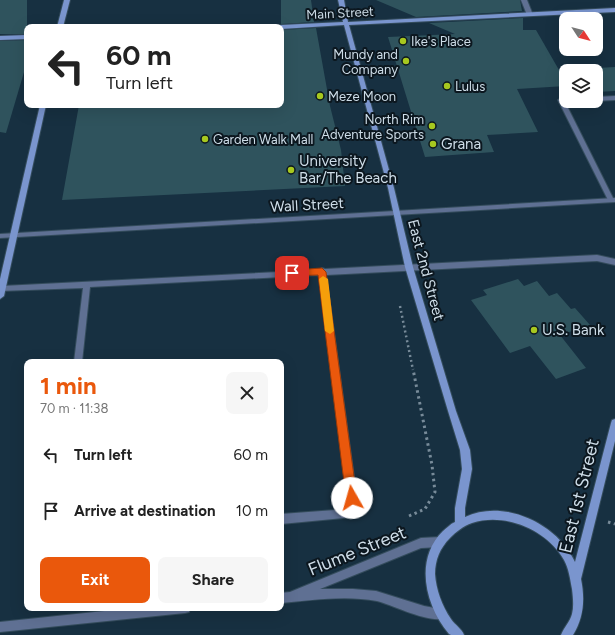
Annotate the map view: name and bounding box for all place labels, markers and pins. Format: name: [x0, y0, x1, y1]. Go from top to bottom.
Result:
place label: Ike's Place: [411, 34, 471, 49]
marker: Ike's Place: [398, 36, 408, 46]
place label: Mundy and Company: [333, 47, 398, 77]
marker: Mundy and Company: [401, 56, 411, 66]
place label: Lulus: [455, 79, 485, 94]
marker: Lulus: [442, 81, 452, 91]
place label: Meze Moon: [328, 89, 396, 104]
marker: Meze Moon: [315, 91, 325, 101]
place label: North Rim Adventure Sports: [321, 112, 424, 142]
marker: North Rim Adventure Sports: [427, 121, 437, 131]
place label: Garden Walk Mall: [213, 132, 313, 147]
marker: Garden Walk Mall: [200, 134, 210, 144]
place label: Grana: [441, 135, 481, 153]
marker: Grana: [428, 139, 438, 149]
place label: University Bar/The Beach: [299, 152, 397, 187]
marker: University Bar/The Beach: [286, 165, 296, 175]
pin: [275, 256, 309, 290]
place label: U.S. Bank: [542, 321, 605, 339]
marker: U.S. Bank: [529, 325, 539, 335]

